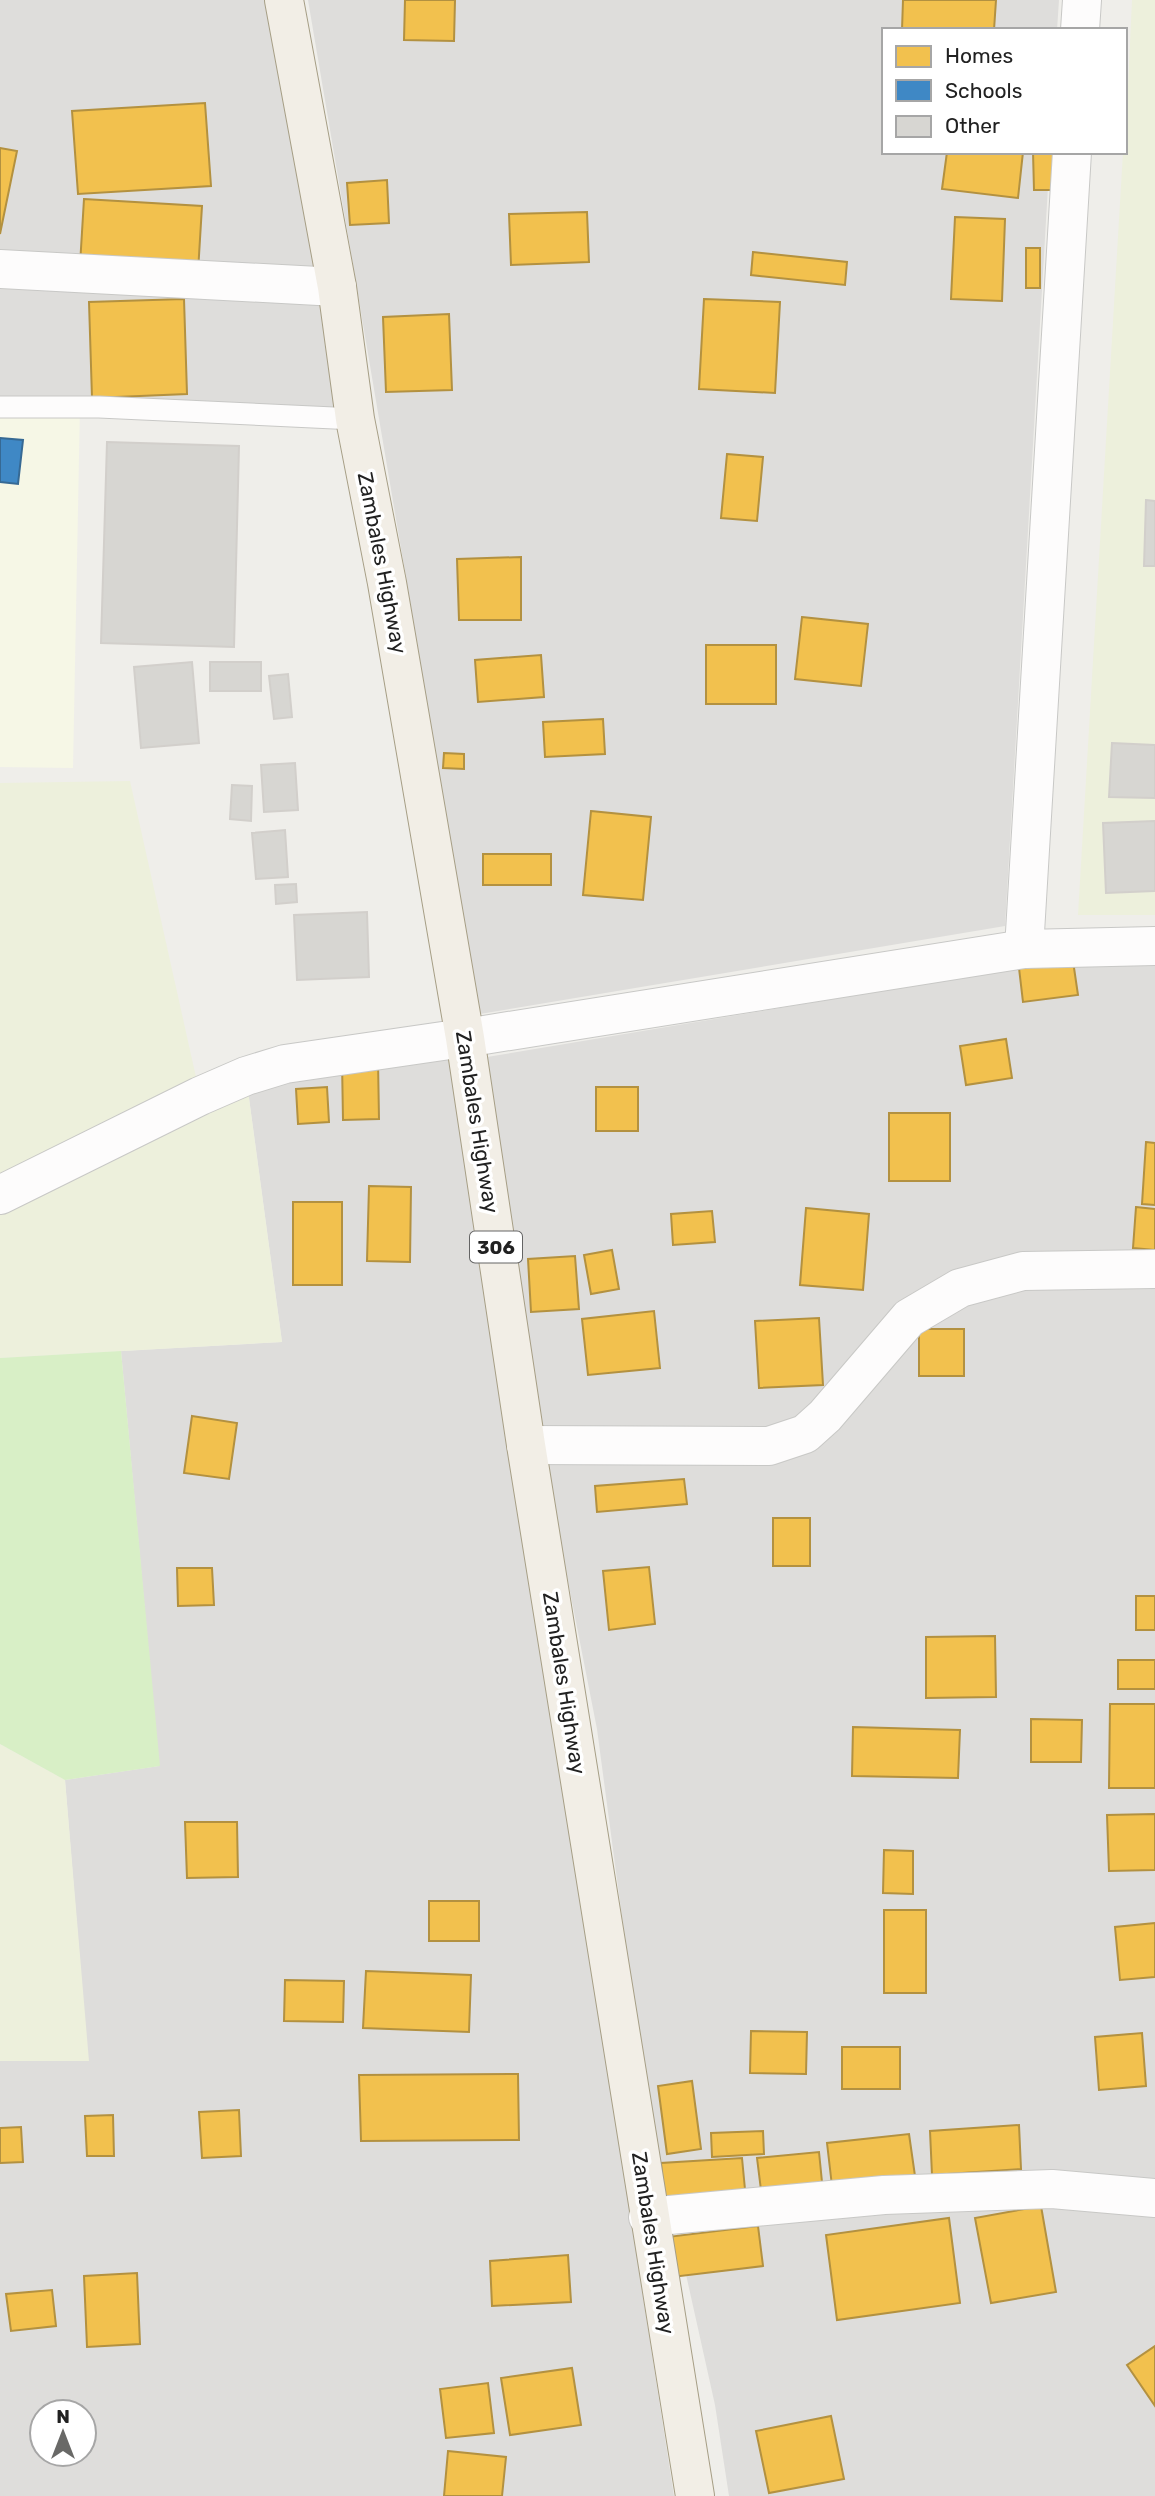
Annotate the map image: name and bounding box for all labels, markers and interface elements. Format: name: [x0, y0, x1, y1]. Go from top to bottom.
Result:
legend: [882, 28, 1127, 154]
text: Homes: [945, 43, 1013, 68]
text: Schools: [945, 78, 1022, 103]
text: Other: [945, 113, 1000, 138]
street label: Zambales Highway: [353, 470, 412, 656]
street label: Zambales Highway: [451, 1029, 504, 1215]
road number: 306: [470, 1232, 522, 1262]
street label: Zambales Highway: [538, 1590, 591, 1776]
street label: Zambales Highway: [627, 2150, 680, 2336]
north arrow: [28, 2398, 98, 2468]
text: N: [56, 2405, 70, 2428]

